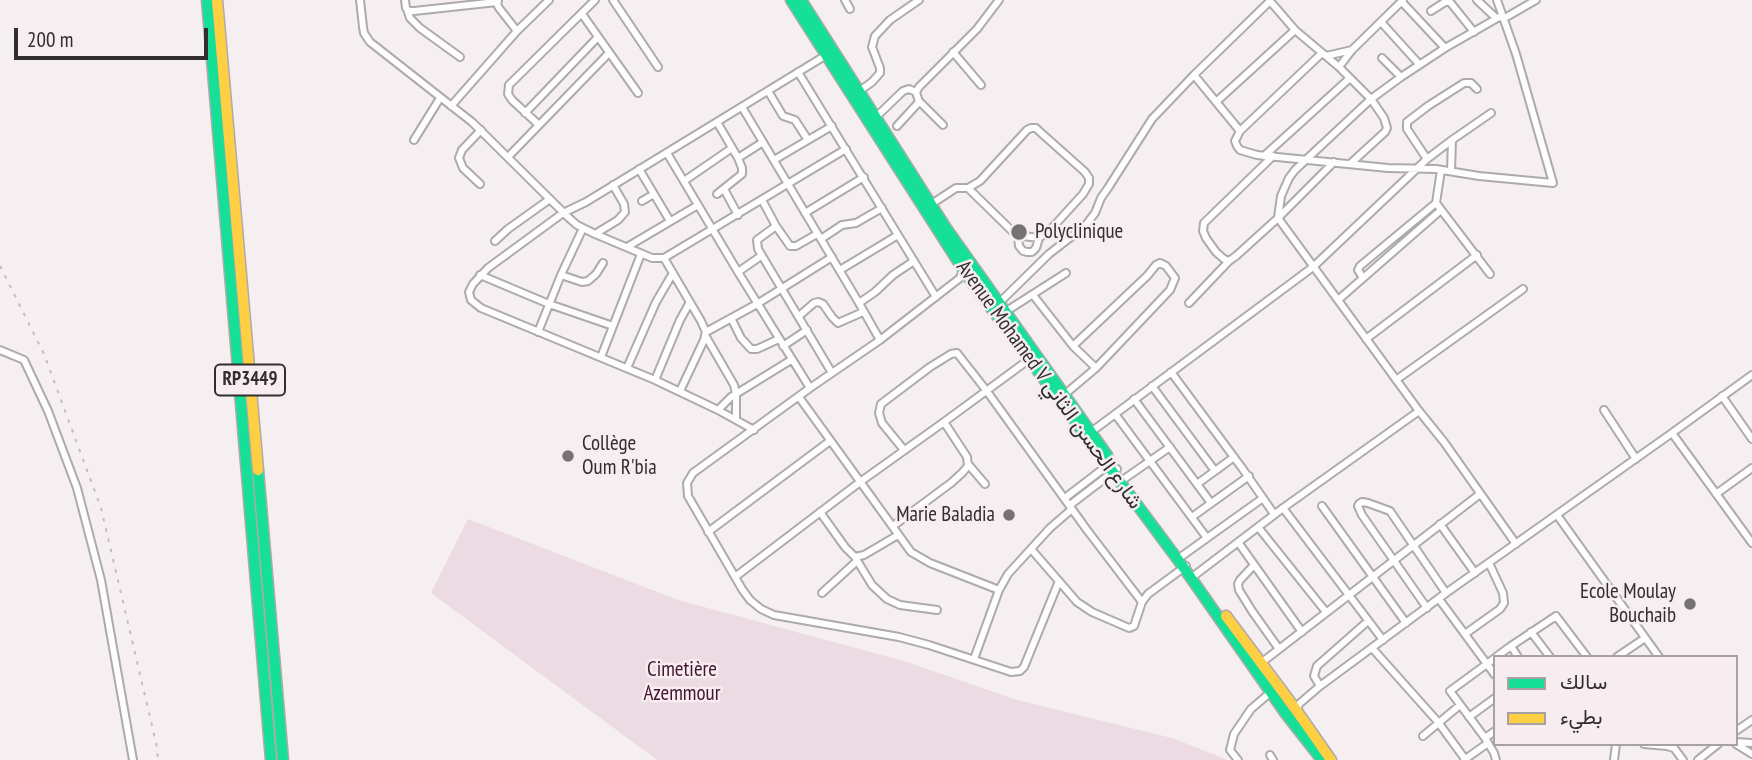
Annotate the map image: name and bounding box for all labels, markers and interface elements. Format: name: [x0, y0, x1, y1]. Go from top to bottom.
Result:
scale bar: [18, 14, 212, 58]
text: 200 m: [27, 26, 73, 53]
place label: Polyclinique: [1035, 219, 1123, 245]
marker: Polyclinique: [1009, 222, 1029, 242]
street label: Avenue Mohamed V شارع الحسن الثاني: [950, 256, 1148, 514]
road number: RP3449: [215, 364, 285, 396]
place label: Collège Oum R'bia: [582, 431, 657, 481]
marker: Collège Oum R'bia: [560, 448, 576, 464]
place label: Marie Baladia: [896, 502, 995, 528]
marker: Marie Baladia: [1001, 507, 1017, 523]
place label: Ecole Moulay Bouchaib: [1580, 579, 1676, 629]
marker: Ecole Moulay Bouchaib: [1682, 596, 1698, 612]
legend: [1493, 655, 1738, 746]
park label: Cimetière Azemmour: [644, 657, 720, 707]
text: سالك: [1560, 668, 1607, 695]
text: بطيء: [1560, 703, 1603, 730]

